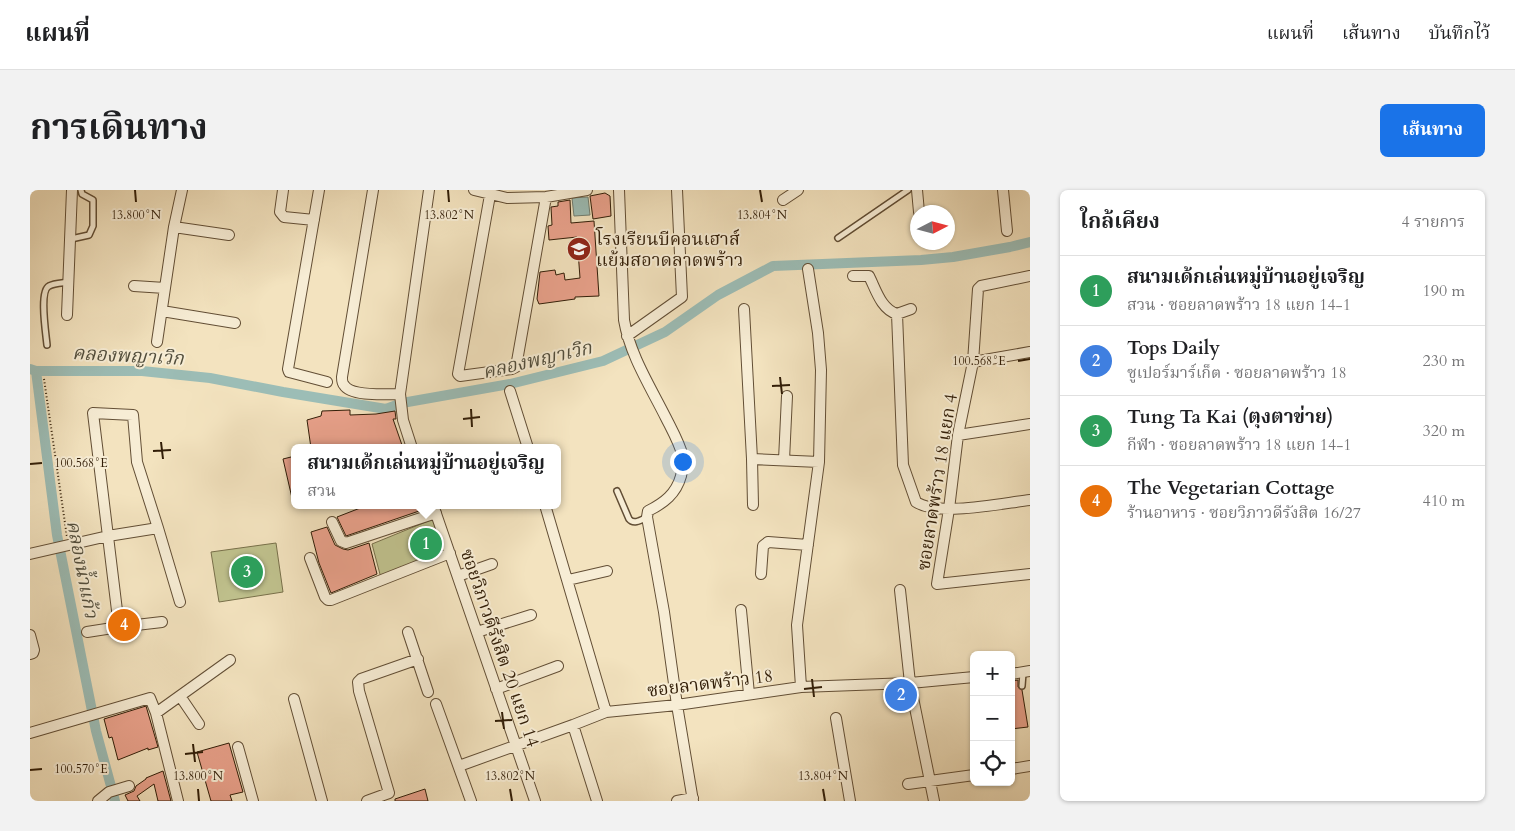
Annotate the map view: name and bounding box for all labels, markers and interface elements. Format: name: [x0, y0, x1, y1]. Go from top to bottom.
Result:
text: แผนที่: [25, 17, 90, 50]
text: แผนที่: [1267, 21, 1314, 46]
text: เส้นทาง: [1342, 21, 1401, 46]
text: บันทึกไว้: [1429, 21, 1490, 46]
text: การเดินทาง: [30, 104, 208, 152]
button: เส้นทาง: [1380, 104, 1485, 157]
north arrow: [910, 205, 955, 250]
text: 13.800°N: [111, 207, 162, 223]
text: 13.802°N: [424, 207, 475, 223]
text: 13.804°N: [737, 207, 788, 223]
text: ใกล้เคียง: [1080, 207, 1160, 236]
text: 4 รายการ: [1402, 211, 1465, 233]
place label: โรงเรียนบีคอนเฮาส์ แย้มสอาดลาดพร้าว: [595, 226, 743, 273]
school or university icon: โรงเรียนบีคอนเฮาส์ แย้มสอาดลาดพร้าว: [566, 236, 592, 262]
text: สนามเด้กเล่นหมู่บ้านอยู่เจริญ: [1127, 264, 1365, 290]
text: 1: [1092, 280, 1100, 302]
text: 190 m: [1423, 280, 1465, 302]
text: สวน · ซอยลาดพร้าว 18 แยก 14-1: [1127, 294, 1351, 316]
water label: คลองพญาเวิก: [480, 334, 596, 385]
text: Tops Daily: [1127, 335, 1220, 361]
water label: คลองพญาเวิก: [72, 340, 186, 372]
text: 2: [1092, 350, 1100, 372]
text: 230 m: [1423, 350, 1465, 372]
text: 100.568°E: [952, 353, 1006, 369]
text: ซูเปอร์มาร์เก็ต · ซอยลาดพร้าว 18: [1127, 362, 1347, 384]
street label: ซอยลาดพร้าว 18 แยก 4: [911, 392, 964, 572]
text: Tung Ta Kai (ตุงตาข่าย): [1127, 404, 1333, 430]
text: 3: [1092, 420, 1100, 442]
text: 320 m: [1423, 420, 1465, 442]
text: กีฬา · ซอยลาดพร้าว 18 แยก 14-1: [1127, 434, 1351, 456]
popup: [291, 444, 561, 509]
your location: [670, 449, 696, 475]
text: สนามเด้กเล่นหมู่บ้านอยู่เจริญ: [307, 450, 545, 476]
text: 100.568°E: [54, 455, 108, 471]
text: The Vegetarian Cottage: [1127, 475, 1335, 501]
text: สวน: [307, 480, 336, 502]
text: 4: [1092, 490, 1100, 512]
text: 410 m: [1423, 490, 1465, 512]
text: ร้านอาหาร · ซอยวิภาวดีรังสิต 16/27: [1127, 502, 1361, 524]
water label: คลองน้ำแก้ว: [60, 518, 106, 621]
pin: 1: [410, 525, 442, 563]
street label: ซอยวิภาวดีรังสิต 20 แยก 14: [454, 546, 545, 751]
pin: 3: [231, 553, 263, 591]
pin: 4: [108, 606, 140, 644]
map controls: [970, 651, 1015, 786]
button: +: [970, 651, 1015, 696]
street label: ซอยลาดพร้าว 18: [646, 663, 774, 704]
pin: 2: [885, 676, 917, 714]
button: −: [970, 696, 1015, 741]
button: locate: [970, 741, 1015, 786]
text: 100.570°E: [54, 761, 108, 777]
text: 13.800°N: [173, 768, 224, 784]
text: 13.802°N: [485, 768, 536, 784]
text: 13.804°N: [798, 768, 849, 784]

